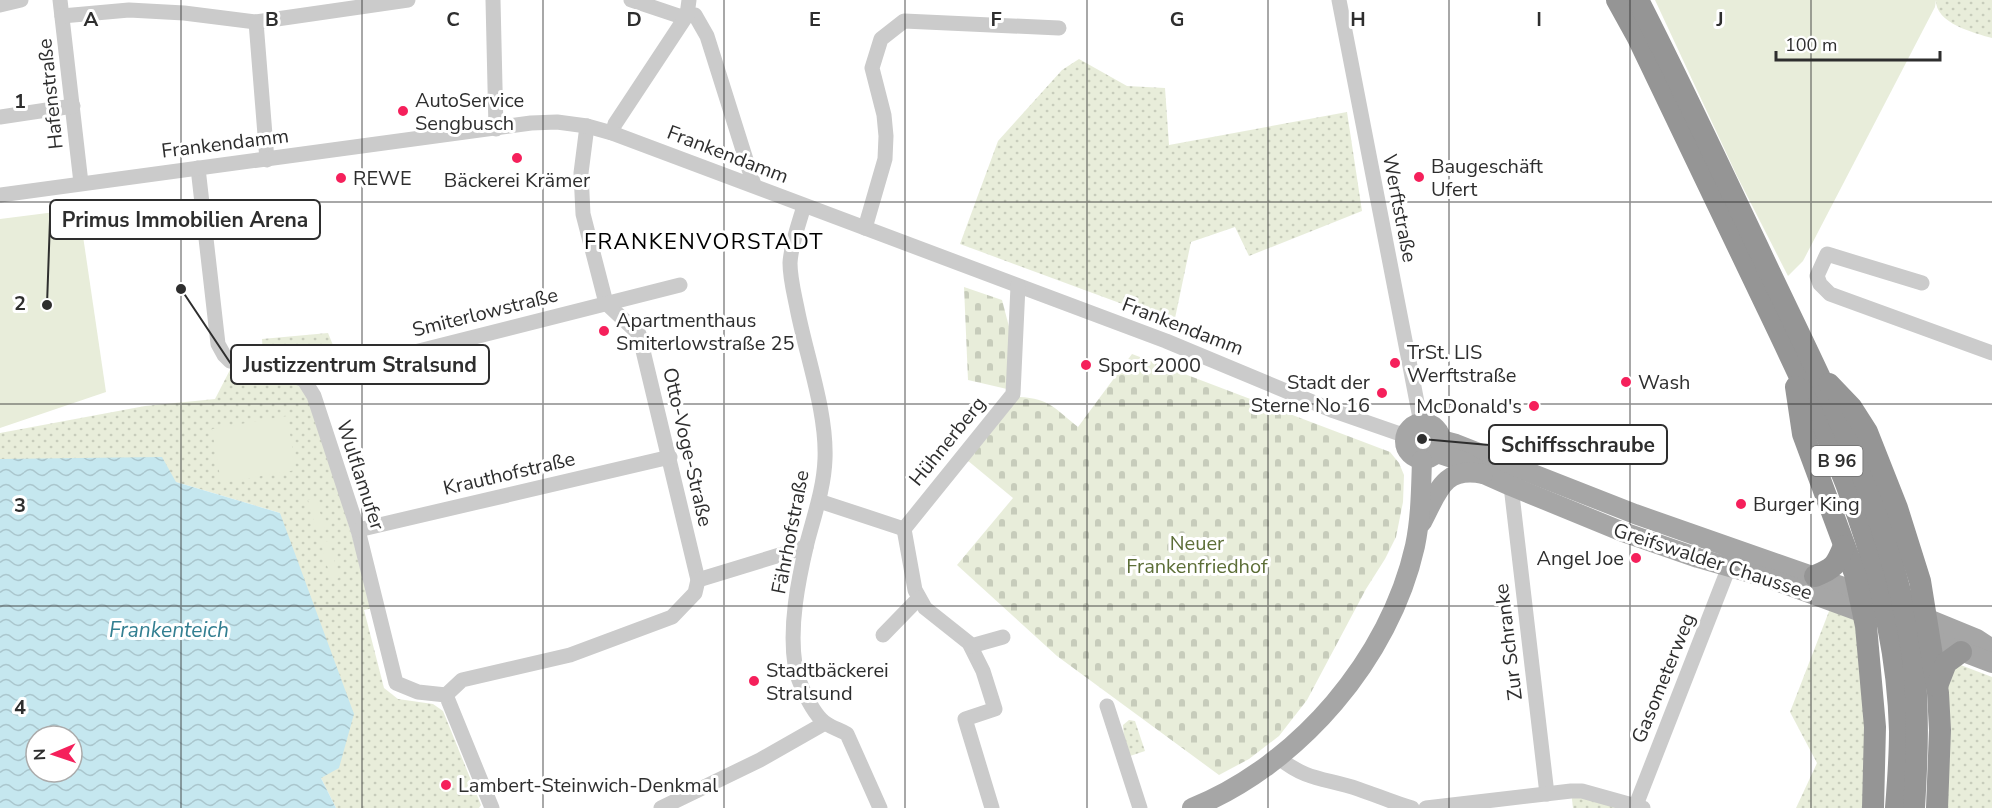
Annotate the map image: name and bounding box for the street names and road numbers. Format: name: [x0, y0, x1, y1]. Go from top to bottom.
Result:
street label: Hafenstraße: [31, 37, 70, 151]
street label: Frankendamm: [663, 119, 792, 190]
street label: Frankendamm: [160, 122, 290, 165]
street label: Werftstraße: [1376, 152, 1423, 264]
street label: Smiterlowstraße: [409, 281, 561, 344]
street label: Frankendamm: [1118, 291, 1247, 362]
street label: Otto-Voge-Straße: [656, 365, 719, 529]
street label: Hühnerberg: [903, 391, 992, 492]
street label: Wulflamufer: [330, 417, 391, 533]
street label: Krauthofstraße: [441, 445, 578, 502]
road number: B 96: [1812, 446, 1862, 476]
street label: Fährhofstraße: [765, 468, 816, 596]
street label: Greifswalder Chaussee: [1610, 517, 1816, 606]
street label: Zur Schranke: [1488, 582, 1529, 702]
street label: Gasometerweg: [1625, 609, 1702, 747]

